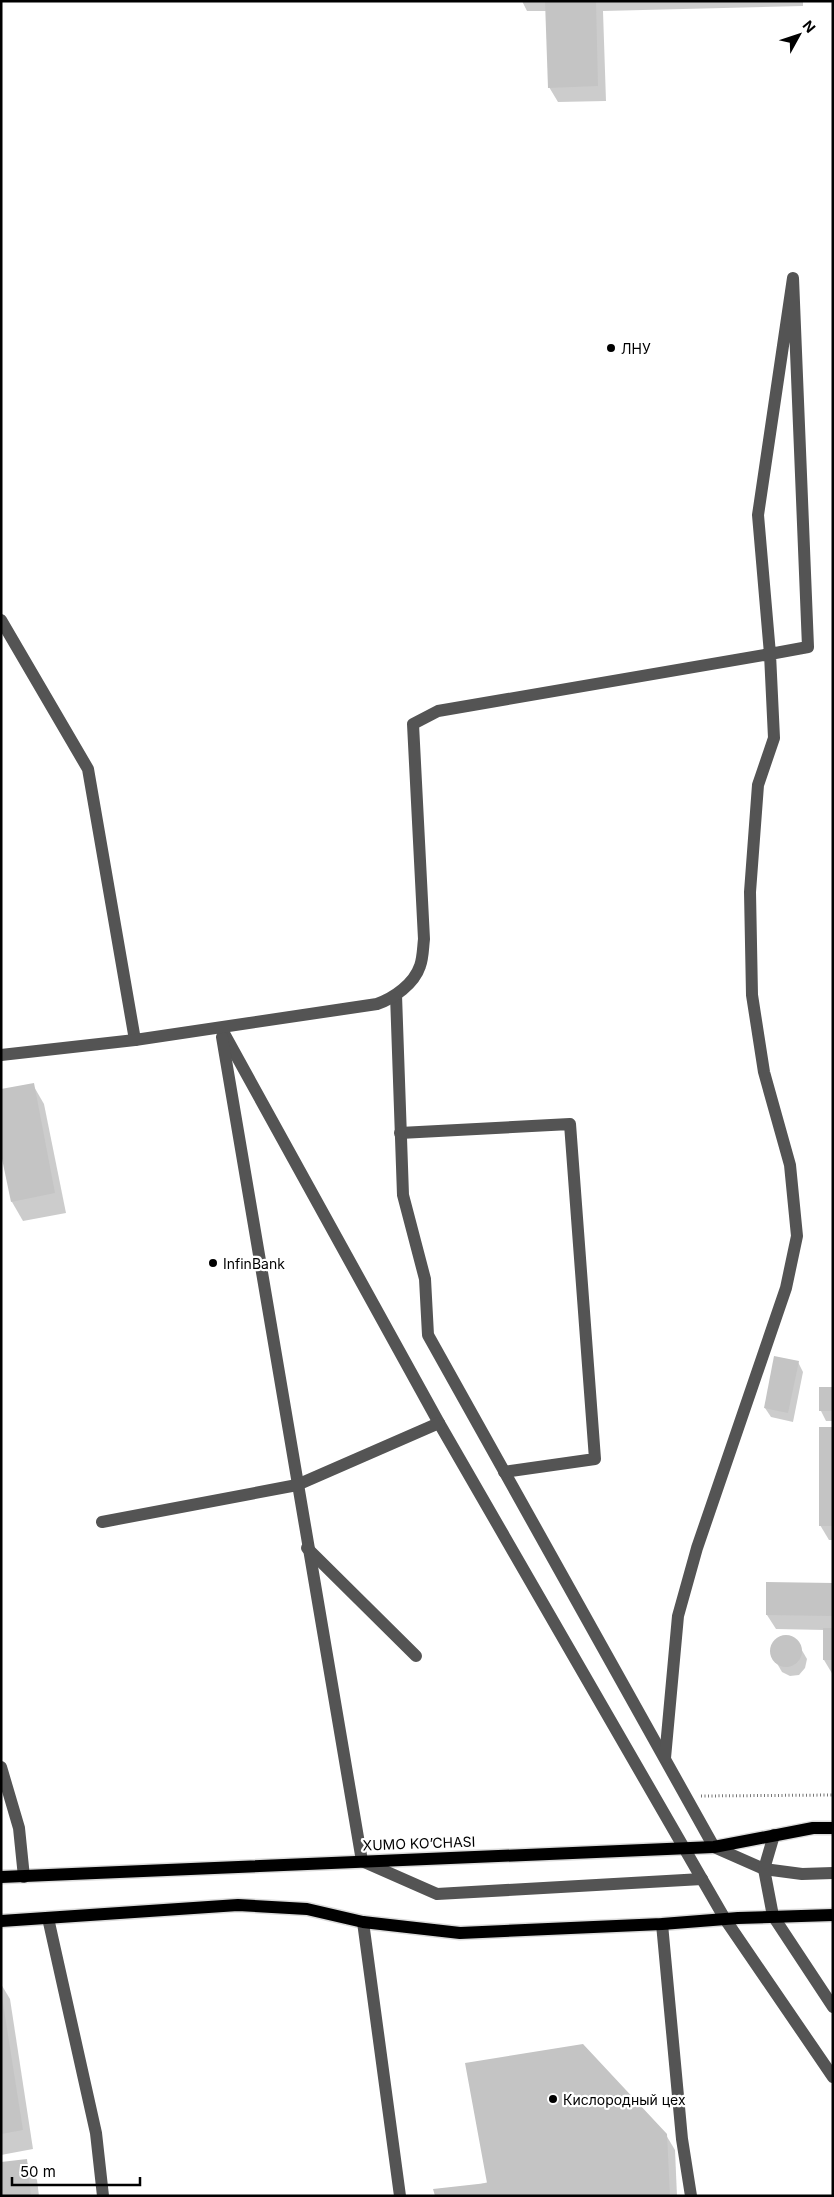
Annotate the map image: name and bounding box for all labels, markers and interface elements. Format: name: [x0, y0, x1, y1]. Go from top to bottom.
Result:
north arrow: [774, 10, 824, 60]
text: N: [799, 17, 819, 36]
place label: ЛНУ: [621, 340, 651, 357]
marker: ЛНУ: [605, 342, 617, 354]
place label: InfinBank: [223, 1255, 285, 1272]
marker: InfinBank: [207, 1257, 219, 1269]
street label: XUMO KO’CHASI: [362, 1833, 476, 1853]
place label: Кислородный цех: [563, 2091, 686, 2108]
marker: Кислородный цех: [547, 2093, 559, 2105]
scale bar: [12, 2154, 140, 2186]
text: 50 m: [20, 2162, 56, 2181]

